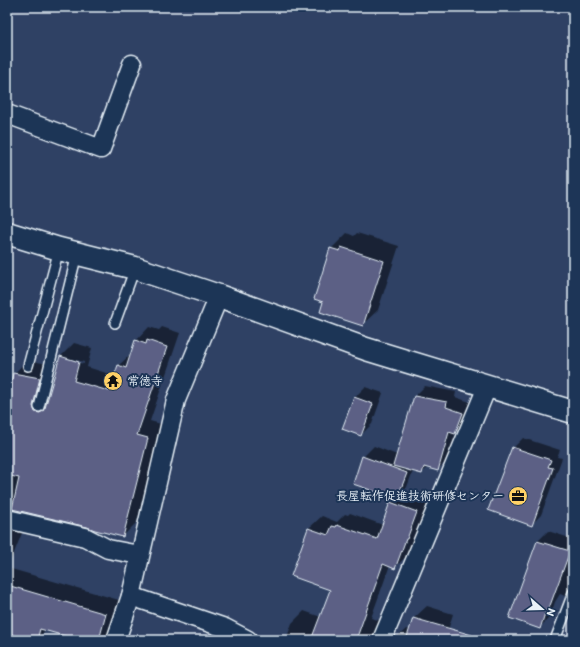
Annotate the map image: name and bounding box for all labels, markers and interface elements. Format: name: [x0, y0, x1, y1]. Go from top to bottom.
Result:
temple icon: 常徳寺: [102, 370, 124, 392]
place label: 常徳寺: [127, 374, 163, 388]
office icon: 長屋転作促進技術研修センター: [507, 485, 529, 507]
place label: 長屋転作促進技術研修センター: [336, 489, 504, 503]
north arrow: [522, 589, 562, 629]
text: N: [544, 607, 558, 618]

